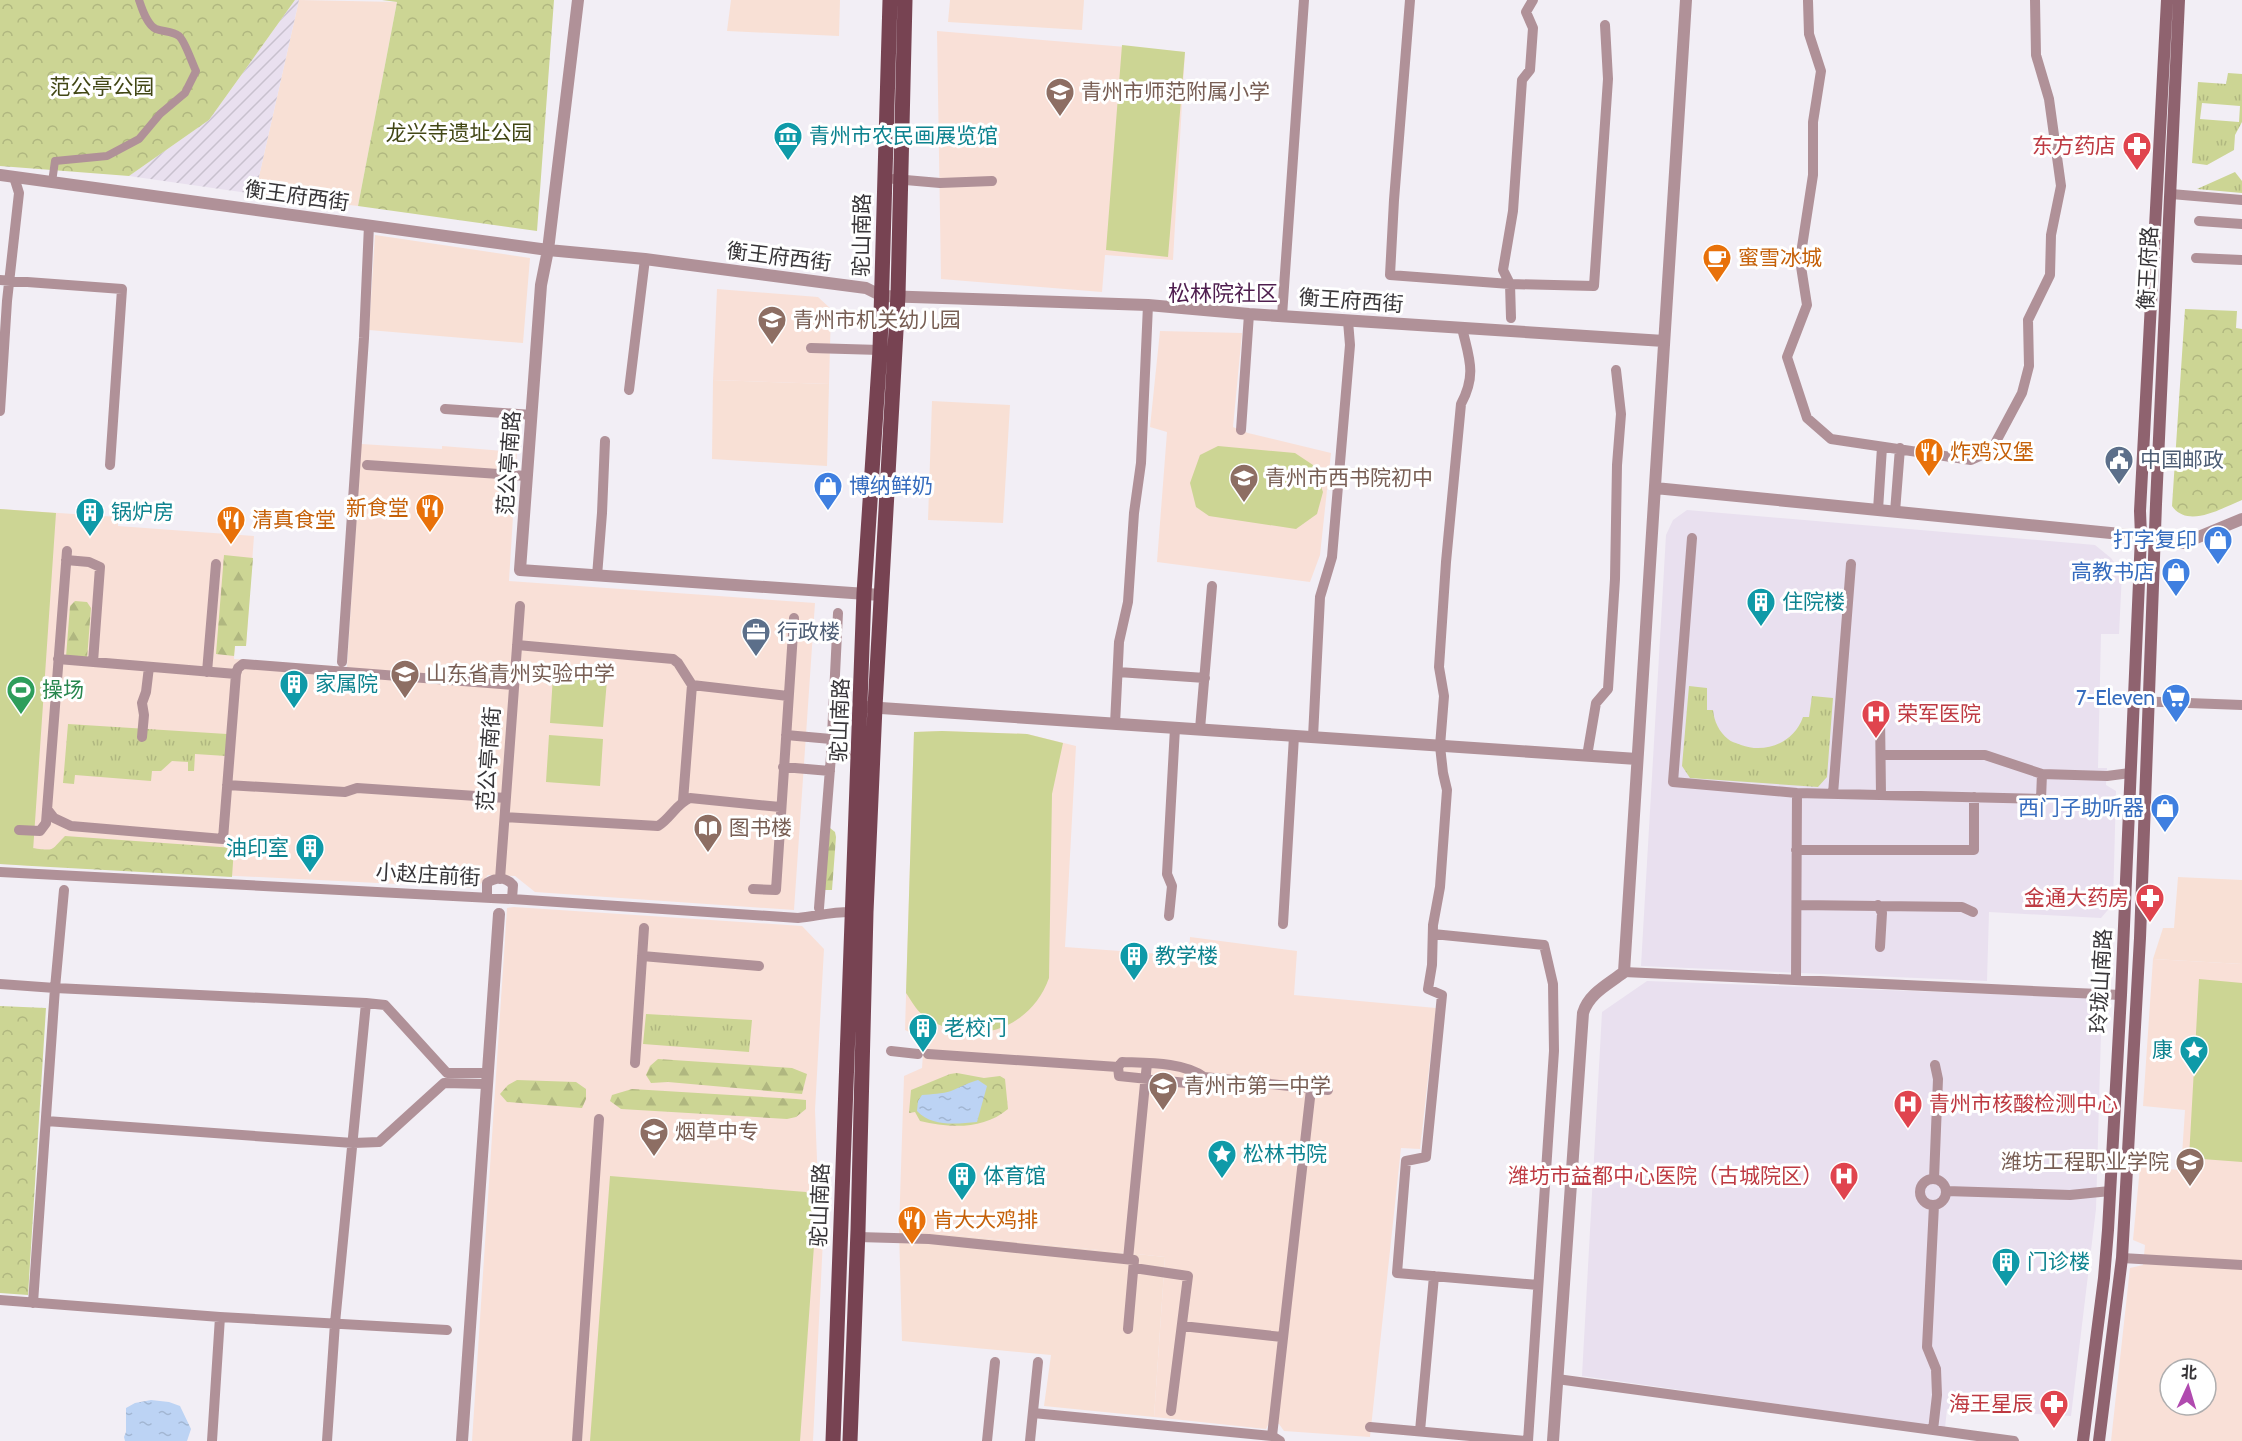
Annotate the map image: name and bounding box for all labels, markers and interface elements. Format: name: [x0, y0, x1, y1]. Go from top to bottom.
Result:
park label: 范公亭公园: [50, 74, 155, 99]
school or university icon: 青州市师范附属小学: [1044, 76, 1076, 118]
place label: 青州市师范附属小学: [1081, 79, 1270, 104]
park label: 龙兴寺遗址公园: [386, 120, 533, 145]
museum icon: 青州市农民画展览馆: [772, 120, 804, 162]
place label: 青州市农民画展览馆: [809, 123, 998, 148]
pharmacy icon: 东方药店: [2121, 130, 2153, 172]
place label: 东方药店: [2032, 133, 2116, 158]
street label: 衡王府西街: [243, 176, 351, 215]
street label: 驼山南路: [848, 193, 875, 277]
street label: 衡王府路: [2133, 225, 2162, 311]
street label: 衡王府西街: [725, 238, 833, 275]
cafe icon: 蜜雪冰城: [1701, 242, 1733, 284]
place label: 蜜雪冰城: [1738, 245, 1822, 270]
district label: 松林院社区: [1168, 280, 1278, 307]
street label: 衡王府西街: [1298, 284, 1404, 317]
school or university icon: 青州市机关幼儿园: [756, 304, 788, 346]
place label: 青州市机关幼儿园: [793, 307, 961, 332]
street label: 范公亭南路: [492, 410, 525, 516]
restaurant icon: 炸鸡汉堡: [1913, 436, 1945, 478]
place label: 炸鸡汉堡: [1950, 439, 2034, 464]
public building icon: 中国邮政: [2103, 444, 2135, 486]
place label: 中国邮政: [2140, 447, 2224, 472]
school or university icon: 青州市西书院初中: [1228, 462, 1260, 504]
place label: 青州市西书院初中: [1265, 465, 1433, 490]
shop icon: 博纳鲜奶: [812, 470, 844, 512]
place label: 博纳鲜奶: [849, 473, 933, 498]
restaurant icon: 新食堂: [414, 492, 446, 534]
place label: 新食堂: [346, 495, 409, 520]
building icon: 锅炉房: [74, 496, 106, 538]
place label: 锅炉房: [111, 499, 174, 524]
restaurant icon: 清真食堂: [215, 504, 247, 546]
place label: 清真食堂: [252, 507, 336, 532]
shop icon: 打字复印: [2202, 524, 2234, 566]
place label: 打字复印: [2113, 527, 2197, 552]
shop icon: 高教书店: [2160, 556, 2192, 598]
place label: 高教书店: [2071, 559, 2155, 584]
building icon: 住院楼: [1745, 586, 1777, 628]
place label: 住院楼: [1782, 589, 1845, 614]
office icon: 行政楼: [740, 616, 772, 658]
place label: 行政楼: [777, 619, 840, 644]
school or university icon: 山东省青州实验中学: [389, 658, 421, 700]
place label: 山东省青州实验中学: [426, 661, 615, 686]
building icon: 家属院: [278, 668, 310, 710]
place label: 家属院: [315, 671, 378, 696]
sports icon: 操场: [5, 674, 37, 716]
place label: 操场: [42, 677, 84, 702]
street label: 驼山南路: [826, 678, 853, 762]
supermarket icon: 7-Eleven: [2160, 682, 2192, 724]
place label: 7-Eleven: [2076, 685, 2155, 710]
hospital icon: 荣军医院: [1860, 698, 1892, 740]
place label: 荣军医院: [1897, 701, 1981, 726]
street label: 范公亭南街: [472, 706, 505, 812]
shop icon: 西门子助听器: [2149, 792, 2181, 834]
place label: 西门子助听器: [2018, 795, 2144, 820]
library icon: 图书楼: [692, 812, 724, 854]
place label: 图书楼: [729, 815, 792, 840]
building icon: 油印室: [294, 832, 326, 874]
place label: 油印室: [226, 835, 289, 860]
street label: 小赵庄前街: [375, 859, 481, 890]
pharmacy icon: 金通大药房: [2134, 882, 2166, 924]
place label: 金通大药房: [2024, 885, 2129, 910]
street label: 玲珑山南路: [2085, 928, 2116, 1034]
building icon: 教学楼: [1118, 940, 1150, 982]
place label: 教学楼: [1155, 943, 1218, 968]
building icon: 老校门: [907, 1012, 939, 1054]
place label: 老校门: [944, 1015, 1007, 1040]
place icon: 康: [2178, 1034, 2210, 1076]
place label: 康: [2152, 1037, 2173, 1062]
school or university icon: 青州市第一中学: [1147, 1070, 1179, 1112]
place label: 青州市第一中学: [1184, 1073, 1331, 1098]
hospital icon: 青州市核酸检测中心: [1892, 1088, 1924, 1130]
place label: 青州市核酸检测中心: [1929, 1091, 2118, 1116]
school or university icon: 烟草中专: [638, 1116, 670, 1158]
place label: 烟草中专: [675, 1119, 759, 1144]
place icon: 松林书院: [1206, 1138, 1238, 1180]
place label: 松林书院: [1243, 1141, 1327, 1166]
school or university icon: 潍坊工程职业学院: [2174, 1146, 2206, 1188]
place label: 潍坊工程职业学院: [2001, 1149, 2169, 1174]
building icon: 体育馆: [946, 1160, 978, 1202]
hospital icon: 潍坊市益都中心医院（古城院区）: [1828, 1160, 1860, 1202]
street label: 驼山南路: [806, 1163, 833, 1247]
place label: 体育馆: [983, 1163, 1046, 1188]
place label: 潍坊市益都中心医院（古城院区）: [1508, 1163, 1823, 1188]
restaurant icon: 肯大大鸡排: [896, 1204, 928, 1246]
place label: 肯大大鸡排: [933, 1207, 1038, 1232]
building icon: 门诊楼: [1990, 1246, 2022, 1288]
place label: 门诊楼: [2027, 1249, 2090, 1274]
north arrow: [2158, 1357, 2218, 1417]
text: 北: [2180, 1362, 2198, 1383]
pharmacy icon: 海王星辰: [2038, 1388, 2070, 1430]
place label: 海王星辰: [1949, 1391, 2033, 1416]

